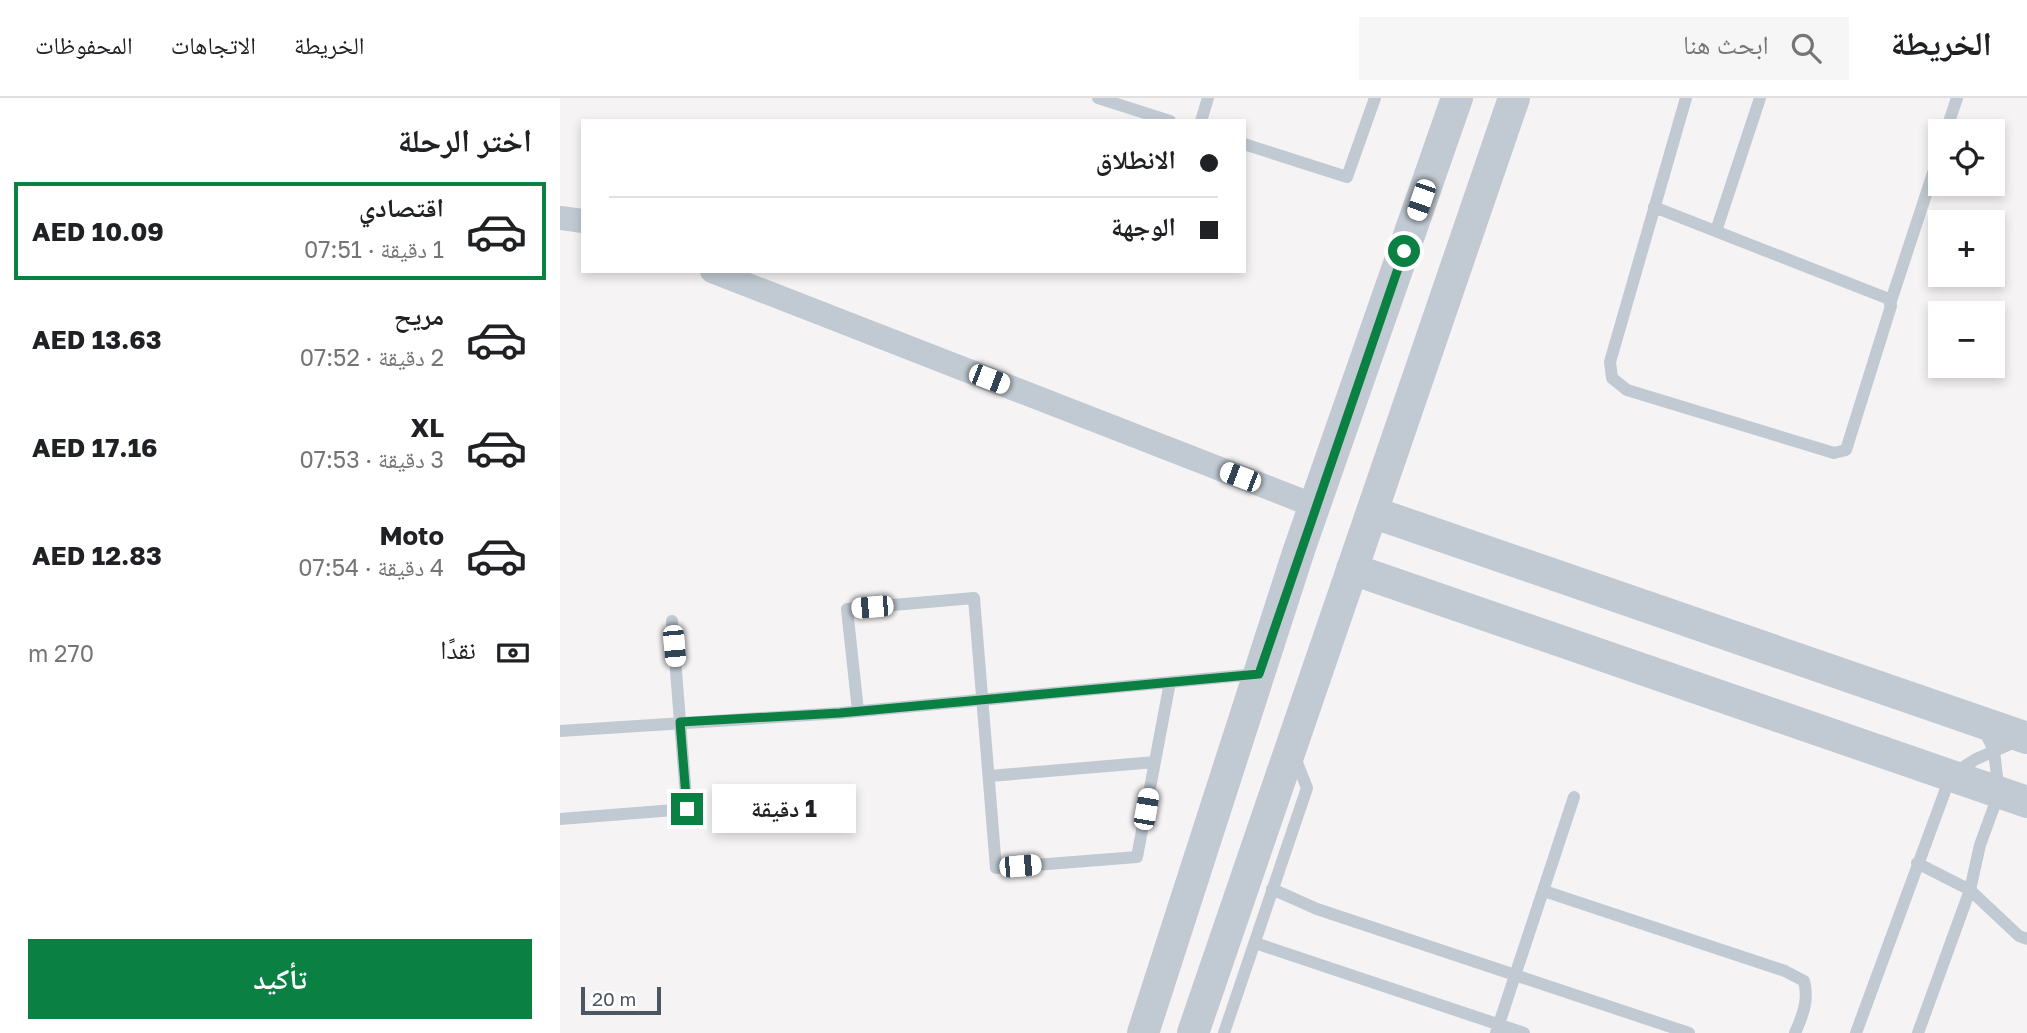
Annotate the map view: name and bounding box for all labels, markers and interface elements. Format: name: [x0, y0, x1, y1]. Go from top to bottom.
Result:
search box: [1359, 17, 1849, 80]
text: الخريطة: [1891, 23, 1992, 62]
text: ابحث هنا: [1683, 29, 1769, 60]
icon: search: [1787, 29, 1825, 67]
text: المحفوظات: [35, 30, 133, 59]
text: الاتجاهات: [171, 30, 256, 59]
text: الخريطة: [294, 30, 365, 59]
map controls: [1928, 119, 2005, 378]
button: locate: [1928, 119, 2005, 196]
text: اختر الرحلة: [398, 121, 532, 159]
text: الانطلاق: [1096, 144, 1176, 175]
car: [1405, 177, 1438, 223]
text: اقتصادي: [359, 192, 444, 223]
icon: car: [465, 200, 528, 263]
button: +: [1928, 210, 2005, 287]
text: الوجهة: [1111, 211, 1176, 242]
text: AED 10.09: [32, 216, 164, 247]
text: 1 دقيقة · 07:51: [304, 235, 444, 263]
route start: [1388, 235, 1420, 267]
text: مريح: [394, 300, 444, 331]
button: −: [1928, 301, 2005, 378]
icon: car: [465, 308, 528, 371]
text: AED 13.63: [32, 324, 162, 355]
text: 2 دقيقة · 07:52: [300, 343, 444, 371]
car: [966, 362, 1013, 396]
text: XL: [410, 412, 444, 443]
icon: car: [465, 416, 528, 479]
text: AED 17.16: [32, 432, 158, 463]
text: 3 دقيقة · 07:53: [299, 445, 444, 473]
car: [1217, 460, 1264, 494]
text: Moto: [379, 520, 444, 551]
icon: car: [465, 524, 528, 587]
text: AED 12.83: [32, 540, 162, 571]
text: 4 دقيقة · 07:54: [298, 553, 444, 581]
car: [851, 595, 894, 619]
car: [662, 624, 687, 668]
text: نقدًا: [440, 634, 476, 665]
icon: cash: [494, 634, 532, 672]
text: 270 m: [28, 639, 94, 667]
callout: 1 دقيقة: [712, 784, 855, 834]
car: [1133, 786, 1160, 832]
route end: [671, 793, 703, 825]
text: 1 دقيقة: [751, 794, 817, 822]
car: [999, 854, 1042, 878]
button: تأكيد: [28, 939, 532, 1019]
scale bar: [581, 984, 662, 1016]
text: 20 m: [592, 987, 636, 1010]

